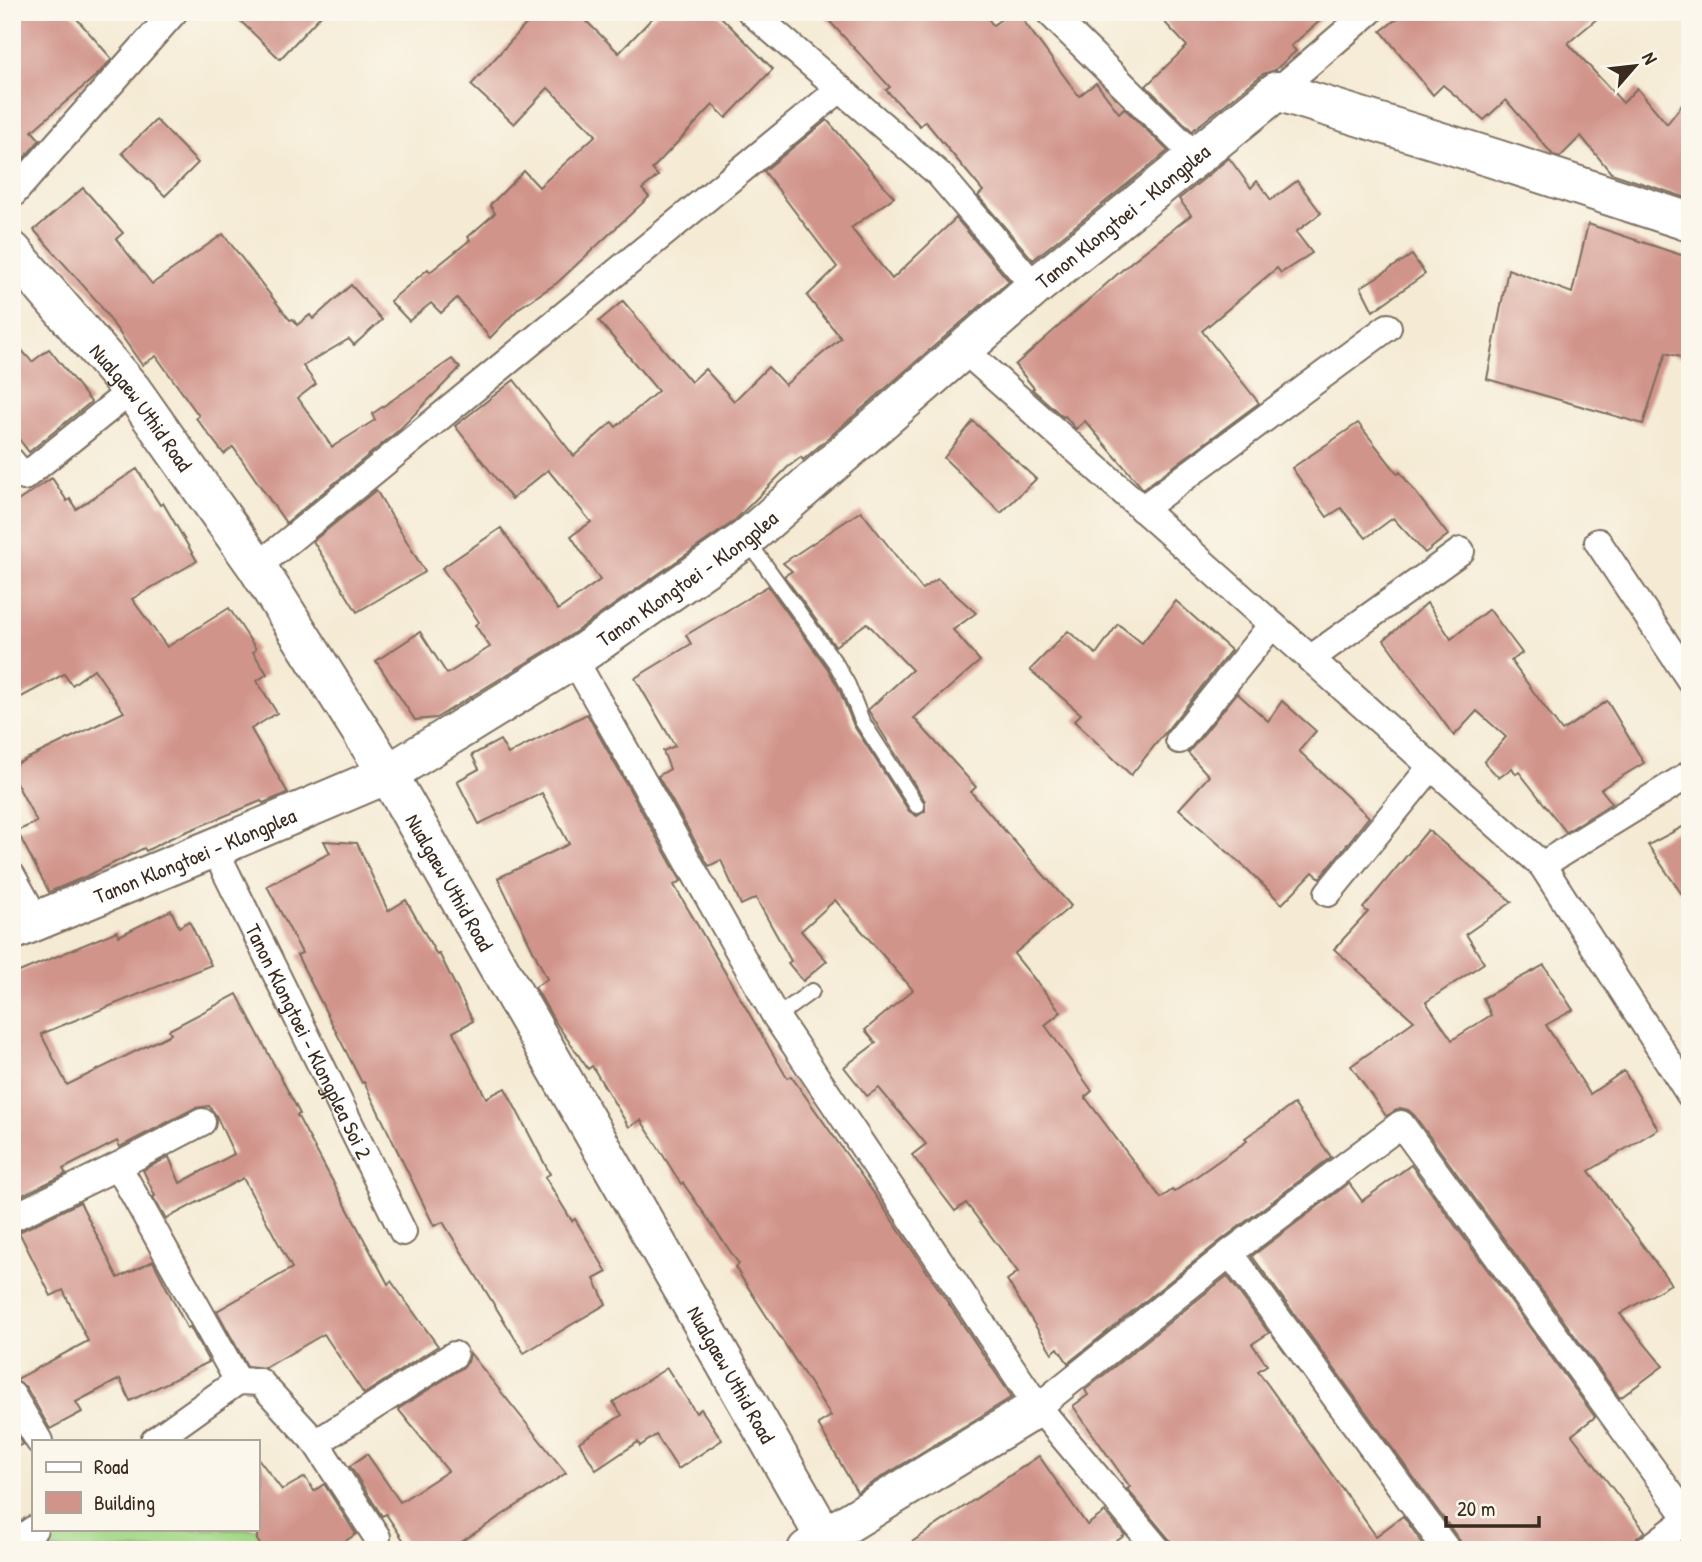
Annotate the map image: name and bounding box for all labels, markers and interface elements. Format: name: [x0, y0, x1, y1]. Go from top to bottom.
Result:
north arrow: [1600, 32, 1670, 102]
text: N: [1636, 47, 1664, 69]
street label: Tanon Klongtoei - Klongplea: [1029, 137, 1216, 295]
street label: Nualgaew Uthid Road: [83, 337, 199, 477]
street label: Tanon Klongtoei - Klongplea: [591, 504, 784, 653]
street label: Tanon Klongtoei - Klongplea: [90, 800, 300, 910]
street label: Nualgaew Uthid Road: [399, 808, 501, 956]
street label: Tanon Klongtoei - Klongplea Soi 2: [239, 918, 379, 1164]
street label: Nualgaew Uthid Road: [681, 1300, 782, 1448]
legend: [32, 1440, 259, 1530]
text: Road: [94, 1452, 128, 1481]
scale bar: [1446, 1485, 1539, 1529]
text: Building: [94, 1488, 155, 1517]
text: 20 m: [1457, 1494, 1495, 1523]

